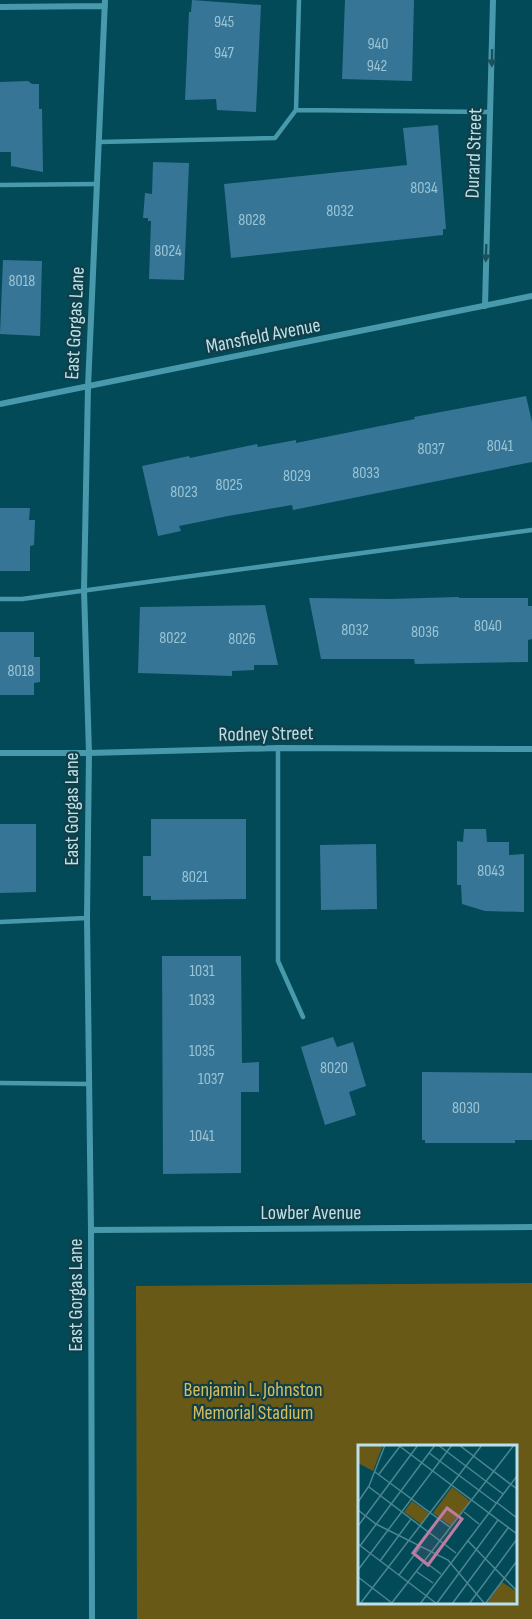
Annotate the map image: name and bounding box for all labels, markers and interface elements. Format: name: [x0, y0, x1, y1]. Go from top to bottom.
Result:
house number: 945: [214, 13, 234, 32]
house number: 940: [368, 35, 388, 54]
house number: 947: [214, 44, 235, 63]
one-way arrow: [487, 49, 497, 68]
house number: 942: [367, 57, 387, 76]
street label: Durard Street: [460, 107, 488, 199]
house number: 8034: [410, 179, 438, 198]
house number: 8032: [326, 202, 354, 221]
house number: 8028: [238, 211, 266, 230]
house number: 8024: [154, 242, 182, 261]
one-way arrow: [482, 244, 491, 263]
street label: East Gorgas Lane: [60, 266, 90, 380]
house number: 8018: [9, 272, 35, 291]
street label: Mansfield Avenue: [204, 313, 323, 359]
house number: 8041: [487, 437, 514, 456]
house number: 8037: [417, 440, 445, 459]
house number: 8033: [352, 464, 380, 483]
house number: 8029: [283, 467, 311, 486]
house number: 8025: [215, 476, 243, 495]
house number: 8023: [170, 483, 198, 502]
house number: 8040: [474, 617, 502, 636]
house number: 8032: [341, 621, 369, 640]
house number: 8036: [411, 623, 439, 642]
house number: 8022: [159, 629, 187, 648]
house number: 8026: [228, 630, 256, 649]
house number: 8018: [8, 662, 34, 681]
street label: Rodney Street: [218, 721, 314, 747]
street label: East Gorgas Lane: [60, 752, 84, 866]
house number: 8043: [477, 862, 505, 881]
house number: 8021: [182, 868, 209, 887]
house number: 1031: [189, 962, 215, 981]
house number: 1033: [189, 991, 215, 1010]
house number: 1035: [189, 1042, 215, 1061]
house number: 8020: [320, 1059, 348, 1078]
house number: 1037: [198, 1070, 225, 1089]
house number: 8030: [452, 1099, 480, 1118]
house number: 1041: [189, 1127, 215, 1146]
street label: Lowber Avenue: [261, 1201, 361, 1225]
street label: East Gorgas Lane: [64, 1238, 88, 1352]
park label: Benjamin L. Johnston Memorial Stadium: [184, 1378, 322, 1425]
inset map: [358, 1445, 517, 1604]

